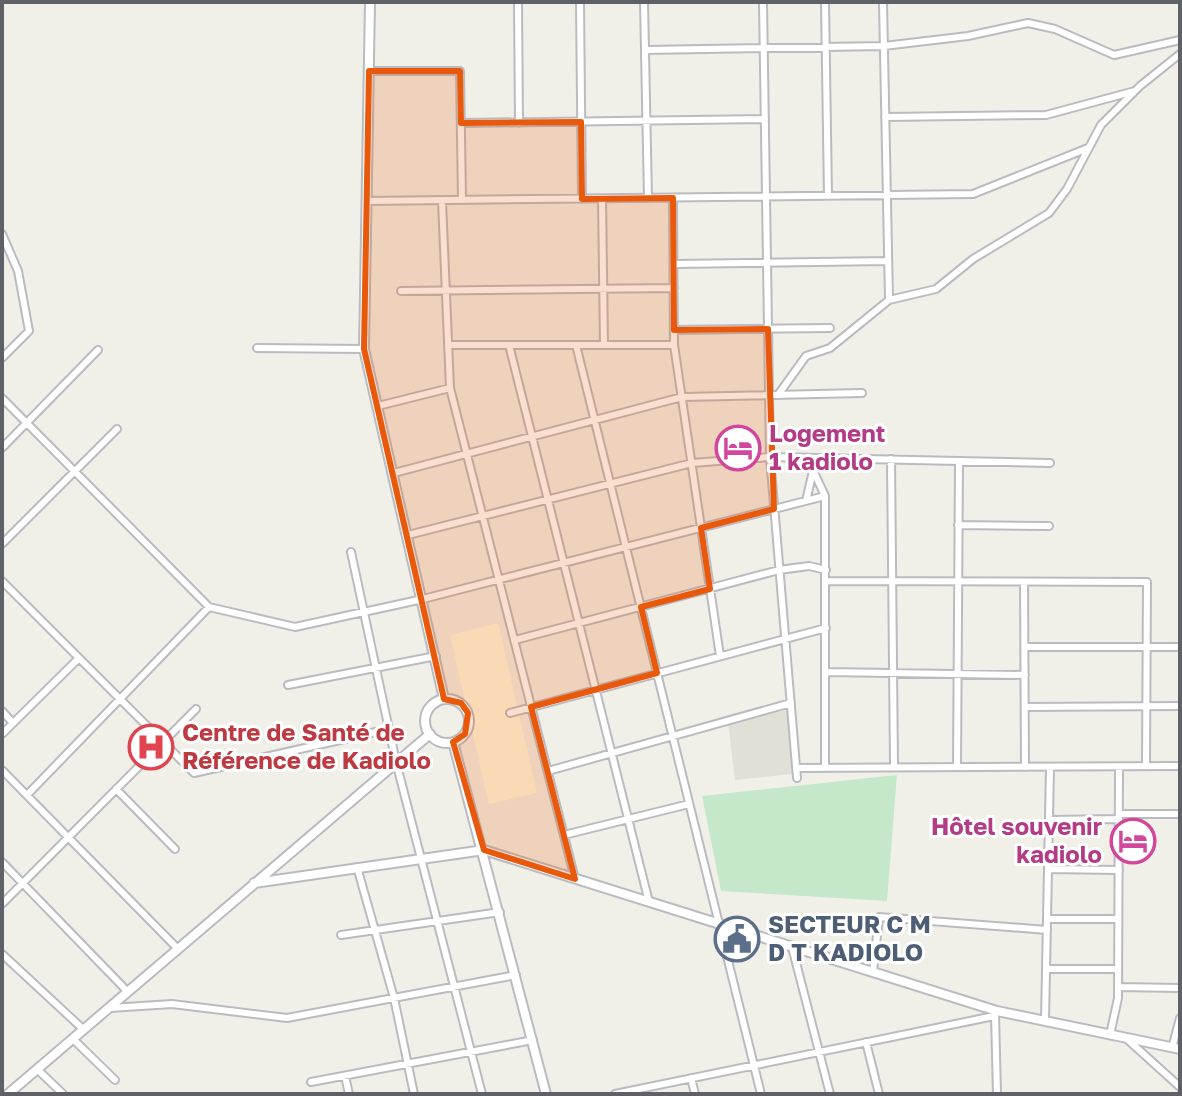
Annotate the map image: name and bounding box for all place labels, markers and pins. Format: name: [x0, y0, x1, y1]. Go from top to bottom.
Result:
place label: Logement 1 kadiolo: [769, 418, 885, 475]
hotel icon: Logement 1 kadiolo: [714, 424, 762, 472]
place label: Centre de Santé de Référence de Kadiolo: [182, 717, 431, 774]
hospital icon: Centre de Santé de Référence de Kadiolo: [127, 723, 175, 771]
place label: Hôtel souvenir kadiolo: [931, 811, 1102, 868]
hotel icon: Hôtel souvenir kadiolo: [1109, 817, 1157, 865]
place label: SECTEUR C M D T KADIOLO: [768, 909, 931, 966]
public building icon: SECTEUR C M D T KADIOLO: [713, 915, 761, 963]

